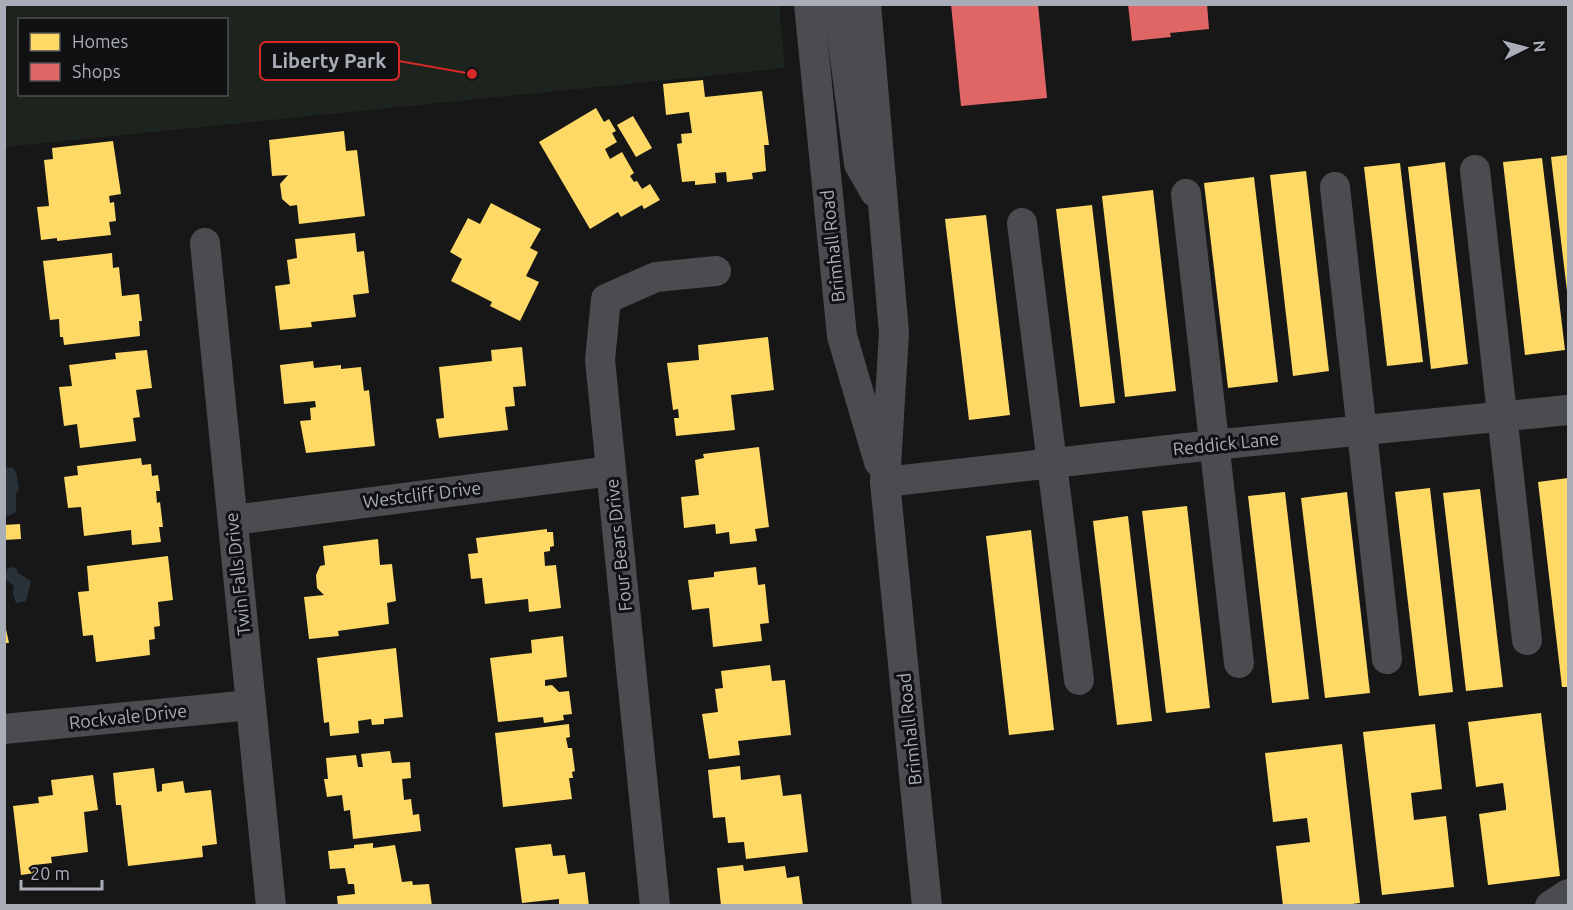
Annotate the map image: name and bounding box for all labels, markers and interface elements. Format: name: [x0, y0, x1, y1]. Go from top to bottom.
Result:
legend: [18, 18, 228, 96]
north arrow: [1495, 18, 1555, 78]
text: Homes: [72, 31, 129, 51]
text: N: [1530, 40, 1549, 53]
callout: Liberty Park: [260, 42, 399, 80]
text: Liberty Park: [271, 49, 387, 72]
text: Shops: [72, 61, 121, 81]
street label: Brimhall Road: [816, 189, 848, 303]
street label: Reddick Lane: [1172, 427, 1280, 459]
street label: Westcliff Drive: [362, 477, 482, 511]
street label: Four Bears Drive: [601, 478, 635, 612]
street label: Twin Falls Drive: [221, 512, 253, 637]
street label: Brimhall Road: [893, 672, 925, 786]
street label: Rockvale Drive: [68, 700, 188, 732]
scale bar: [21, 853, 102, 891]
text: 20 m: [30, 863, 70, 883]

